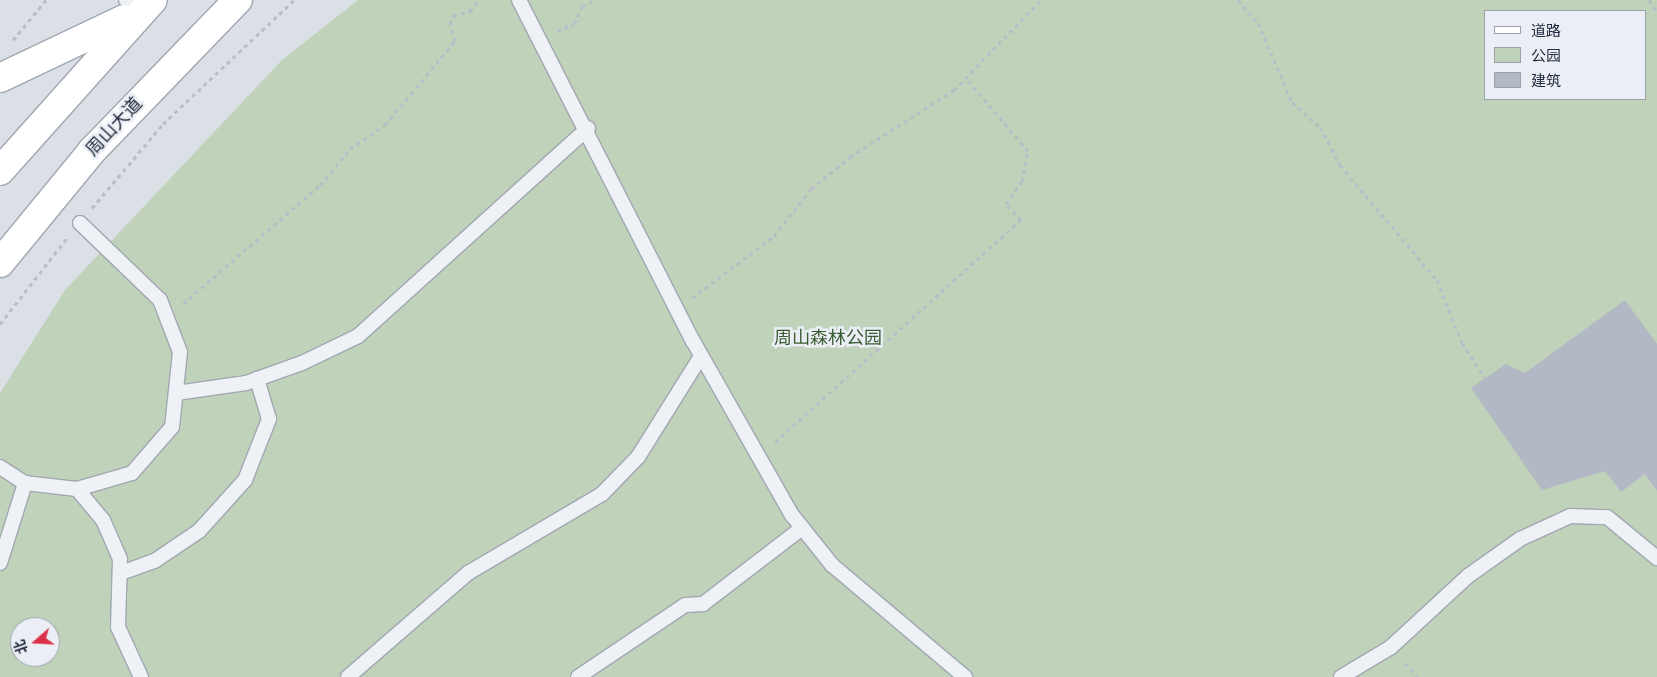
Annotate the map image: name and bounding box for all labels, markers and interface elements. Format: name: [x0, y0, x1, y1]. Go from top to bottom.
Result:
legend: [1484, 10, 1647, 100]
text: 道路: [1531, 22, 1561, 40]
text: 公园: [1531, 47, 1561, 65]
text: 建筑: [1531, 72, 1561, 90]
street label: 周山大道: [82, 93, 146, 161]
park label: 周山森林公园: [774, 327, 882, 349]
north arrow: [10, 617, 60, 667]
text: 北: [11, 637, 32, 656]

